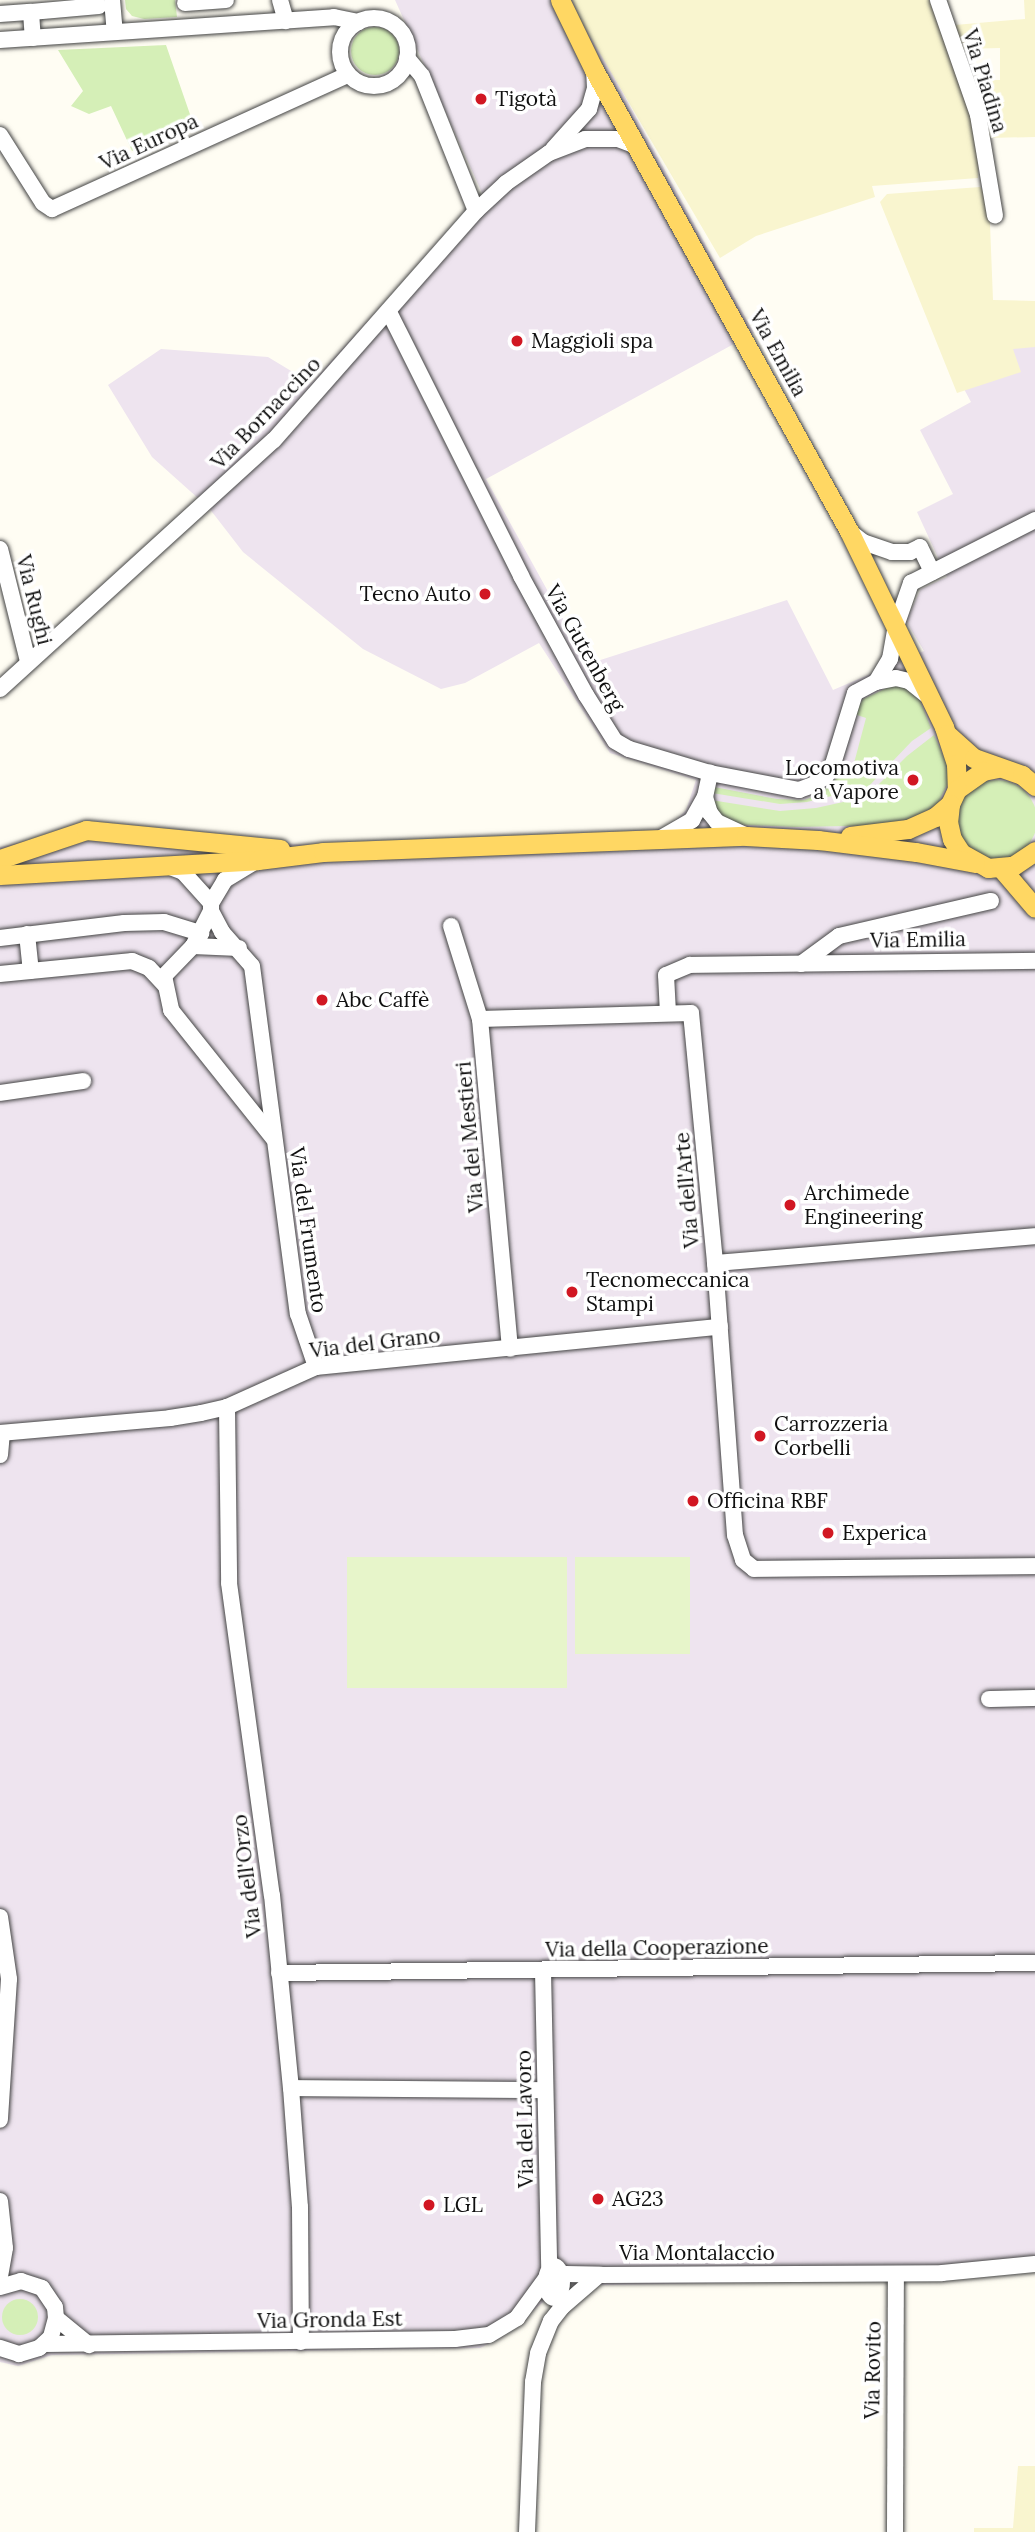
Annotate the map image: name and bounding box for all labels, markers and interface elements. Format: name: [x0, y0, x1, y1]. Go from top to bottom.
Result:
street label: Via Piadina: [957, 26, 1013, 136]
place label: Tigotà: [495, 86, 557, 112]
marker: Tigotà: [473, 91, 489, 107]
street label: Via Europa: [96, 108, 202, 176]
street label: Via Emilia: [744, 305, 812, 401]
place label: Maggioli spa: [531, 328, 653, 354]
marker: Maggioli spa: [509, 333, 525, 349]
street label: Via Bornaccino: [206, 351, 326, 475]
street label: Via Rughi: [11, 552, 57, 648]
street label: Via Gutenberg: [540, 580, 630, 716]
place label: Tecno Auto: [359, 581, 471, 607]
marker: Tecno Auto: [477, 586, 493, 602]
place label: Locomotiva a Vapore: [785, 755, 899, 805]
marker: Locomotiva a Vapore: [905, 772, 921, 788]
street label: Via Emilia: [870, 927, 966, 953]
place label: Abc Caffè: [336, 987, 429, 1013]
marker: Abc Caffè: [314, 992, 330, 1008]
street label: Via dei Mestieri: [451, 1060, 489, 1214]
street label: Via dell'Arte: [669, 1131, 705, 1249]
street label: Via del Frumento: [284, 1146, 332, 1314]
place label: Archimede Engineering: [804, 1180, 923, 1230]
marker: Archimede Engineering: [782, 1197, 798, 1213]
place label: Tecnomeccanica Stampi: [586, 1267, 750, 1317]
marker: Tecnomeccanica Stampi: [564, 1284, 580, 1300]
street label: Via del Grano: [308, 1322, 442, 1364]
place label: Carrozzeria Corbelli: [774, 1411, 888, 1461]
marker: Carrozzeria Corbelli: [752, 1428, 768, 1444]
place label: Officina RBF: [707, 1488, 828, 1514]
marker: Officina RBF: [685, 1493, 701, 1509]
place label: Experica: [842, 1520, 927, 1546]
marker: Experica: [820, 1525, 836, 1541]
street label: Via dell'Orzo: [227, 1813, 267, 1939]
street label: Via della Cooperazione: [545, 1933, 769, 1963]
street label: Via del Lavoro: [511, 2050, 539, 2188]
place label: AG23: [612, 2186, 664, 2212]
marker: AG23: [590, 2191, 606, 2207]
place label: LGL: [443, 2192, 483, 2218]
marker: LGL: [421, 2197, 437, 2213]
street label: Via Montalaccio: [619, 2240, 775, 2266]
street label: Via Gronda Est: [257, 2306, 403, 2334]
street label: Via Rovito: [860, 2321, 886, 2419]

